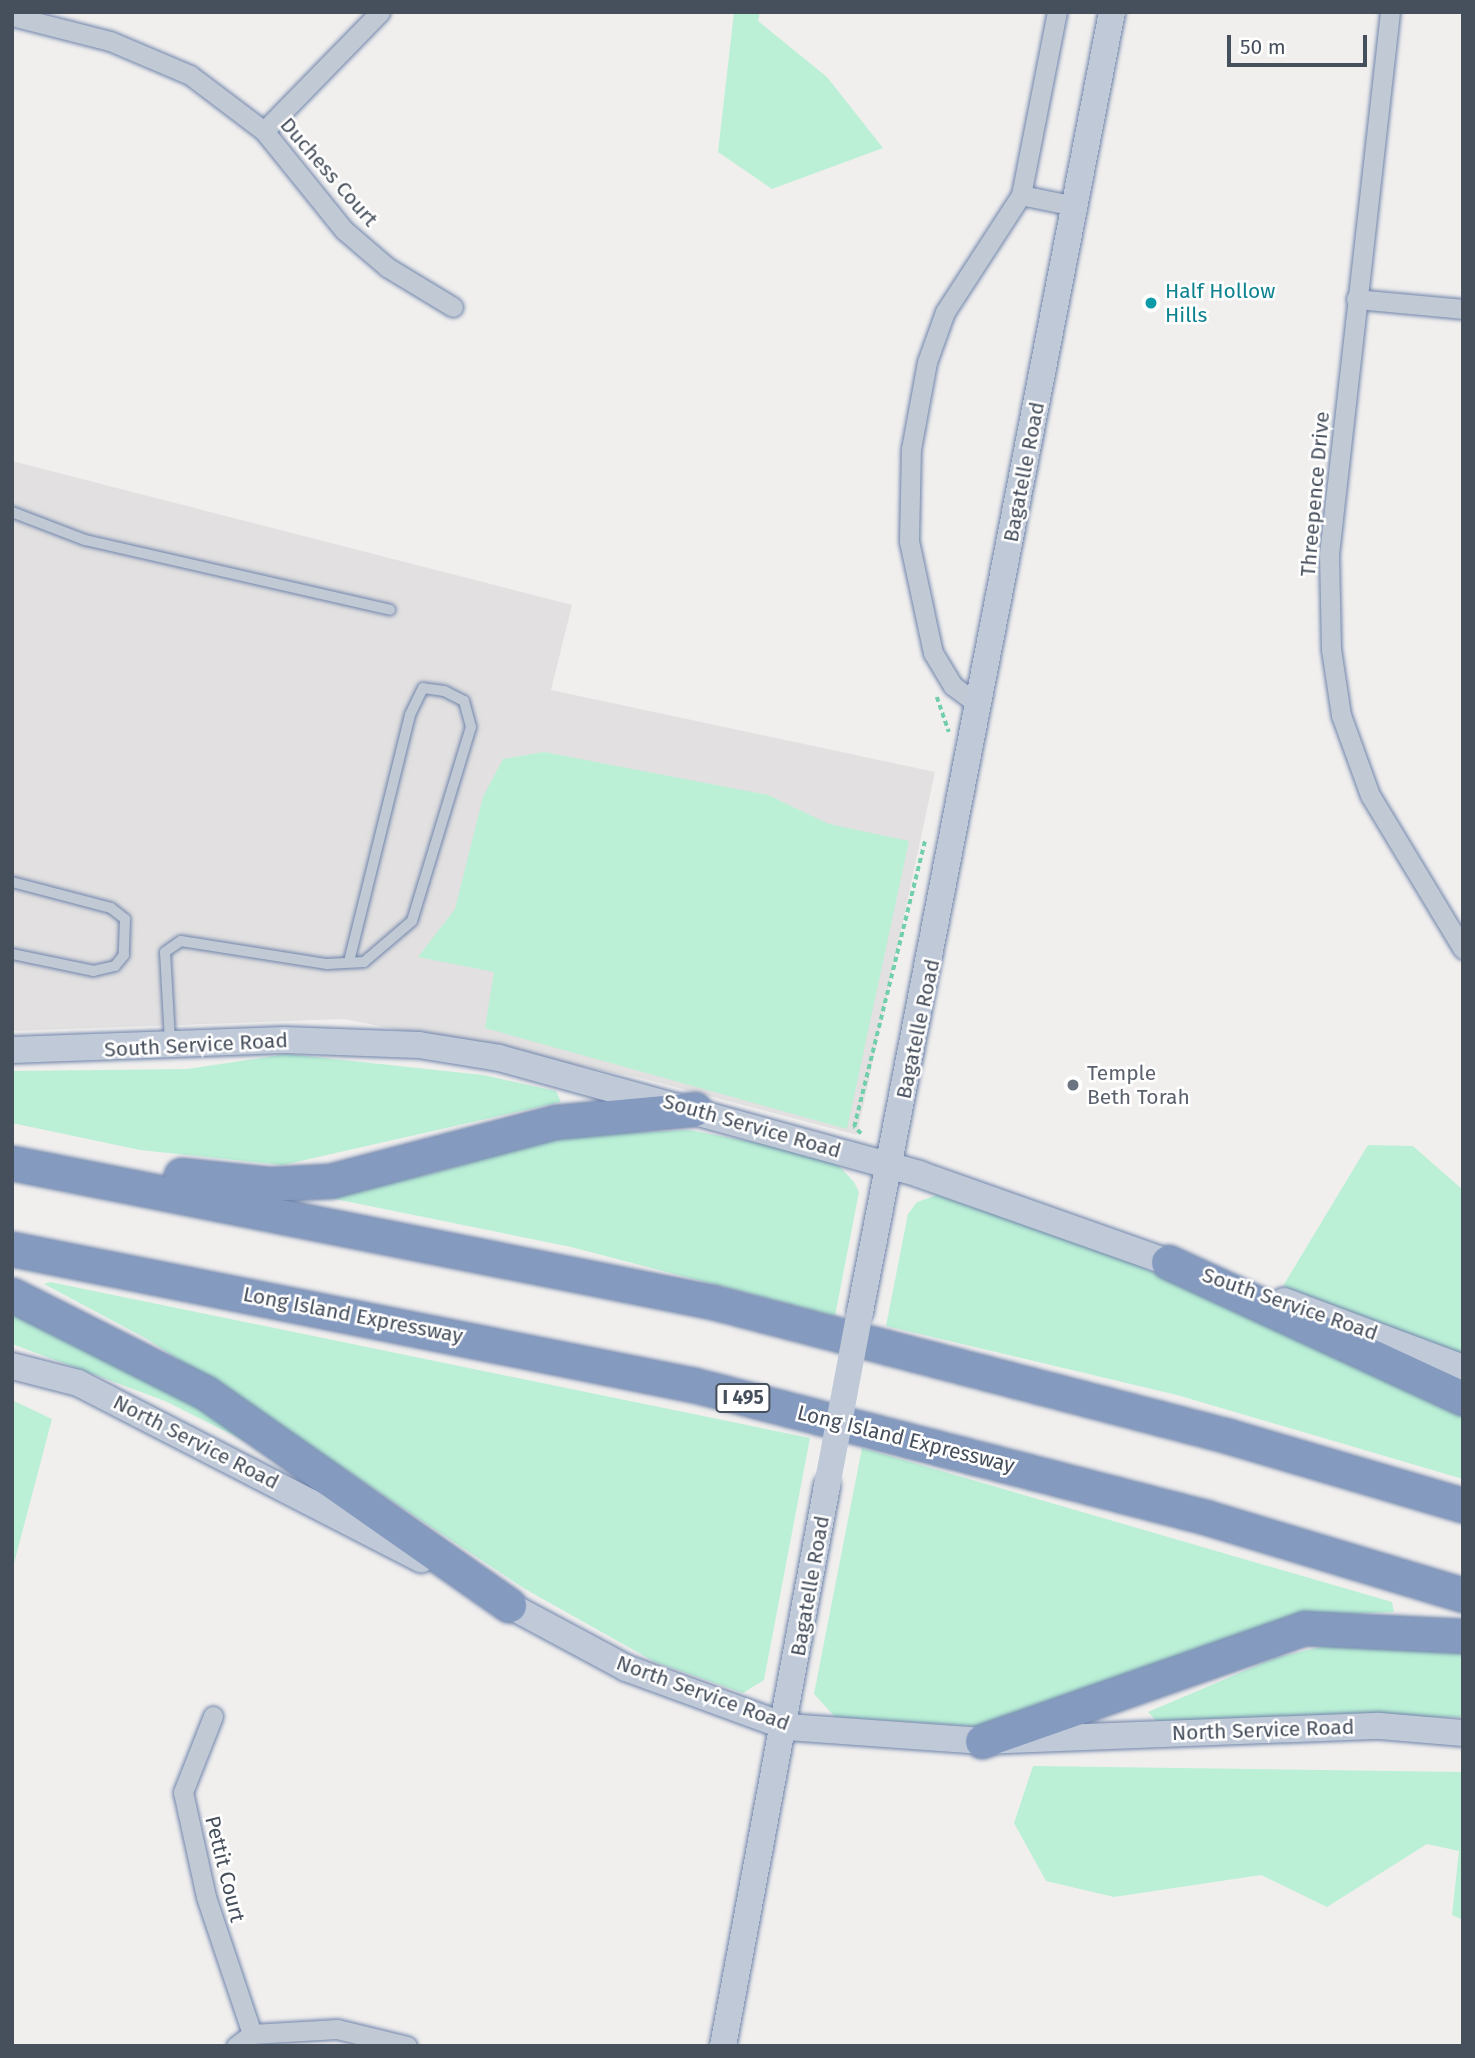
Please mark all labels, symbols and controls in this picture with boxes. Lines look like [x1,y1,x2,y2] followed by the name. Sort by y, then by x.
[1230,21,1370,65] scale bar
[1240,34,1286,60] text: 50 m
[275,112,383,232] street label: Duchess Court
[1165,278,1275,328] place label: Half Hollow Hills
[1143,295,1159,311] marker: Half Hollow Hills
[998,400,1050,544] street label: Bagatelle Road
[1295,410,1335,578] street label: Threepence Drive
[891,957,945,1101] street label: Bagatelle Road
[104,1028,288,1062] street label: South Service Road
[1087,1060,1190,1110] place label: Temple Beth Torah
[1065,1077,1081,1093] marker: Temple Beth Torah
[660,1089,844,1163] street label: South Service Road
[1199,1262,1381,1346] street label: South Service Road
[241,1281,465,1349] street label: Long Island Expressway
[715,1382,771,1414] road number: I 495
[109,1389,283,1495] street label: North Service Road
[795,1400,1017,1478] street label: Long Island Expressway
[785,1514,835,1658] street label: Bagatelle Road
[613,1650,793,1736] street label: North Service Road
[1171,1714,1355,1746] street label: North Service Road
[200,1813,250,1925] street label: Pettit Court

